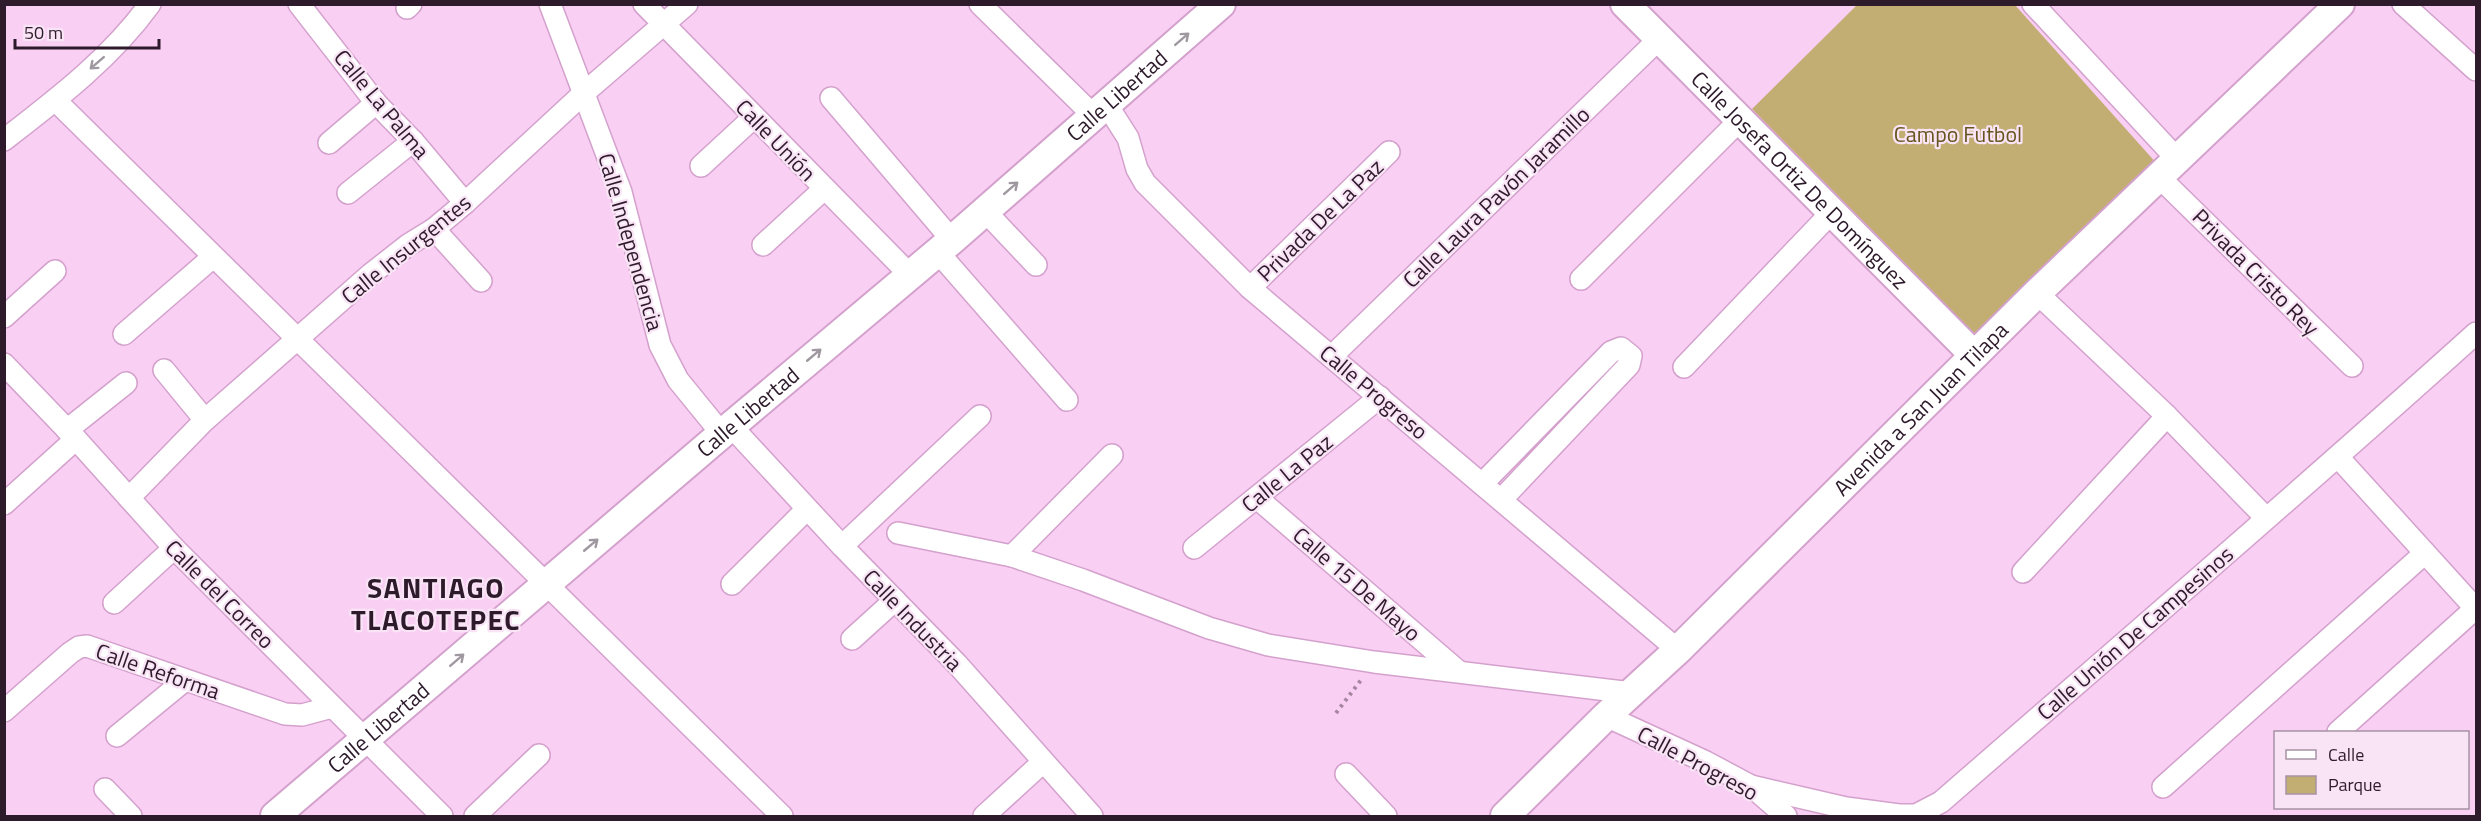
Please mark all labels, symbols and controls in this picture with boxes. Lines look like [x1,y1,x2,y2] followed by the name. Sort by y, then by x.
[15,12,159,50] scale bar
[24,19,63,46] text: 50 m
[1174,32,1189,46] one-way arrow
[1058,41,1175,150] street label: Calle Libertad
[326,42,438,166] street label: Calle La Palma
[89,57,105,70] one-way arrow
[1683,63,1916,297] street label: Calle Josefa Ortiz De Domínguez
[728,91,824,189] street label: Calle Unión
[1395,98,1597,296] street label: Calle Laura Pavón Jaramillo
[1894,117,2022,151] park label: Campo Futbol
[589,149,673,335] street label: Calle Independencia
[1249,150,1391,290] street label: Privada De La Paz
[1003,181,1018,195] one-way arrow
[334,186,478,312] street label: Calle Insurgentes
[2185,201,2328,344] street label: Privada Cristo Rey
[1825,314,2016,504] street label: Avenida a San Juan Tilapa
[1312,336,1436,448] street label: Calle Progreso
[806,348,821,362] one-way arrow
[689,359,807,465] street label: Calle Libertad
[1234,425,1340,521] street label: Calle La Paz
[1285,519,1429,649] street label: Calle 15 De Mayo
[157,531,283,657] street label: Calle del Correo
[583,538,598,552] one-way arrow
[2029,538,2241,728] street label: Calle Unión De Campesinos
[855,561,971,679] street label: Calle Industria
[351,566,521,641] district label: SANTIAGO TLACOTEPEC
[91,634,225,708] street label: Calle Reforma
[449,653,464,667] one-way arrow
[320,674,437,781] street label: Calle Libertad
[1631,717,1765,809] street label: Calle Progreso
[2274,731,2469,809] legend
[2328,741,2364,768] text: Calle
[2328,771,2382,798] text: Parque

